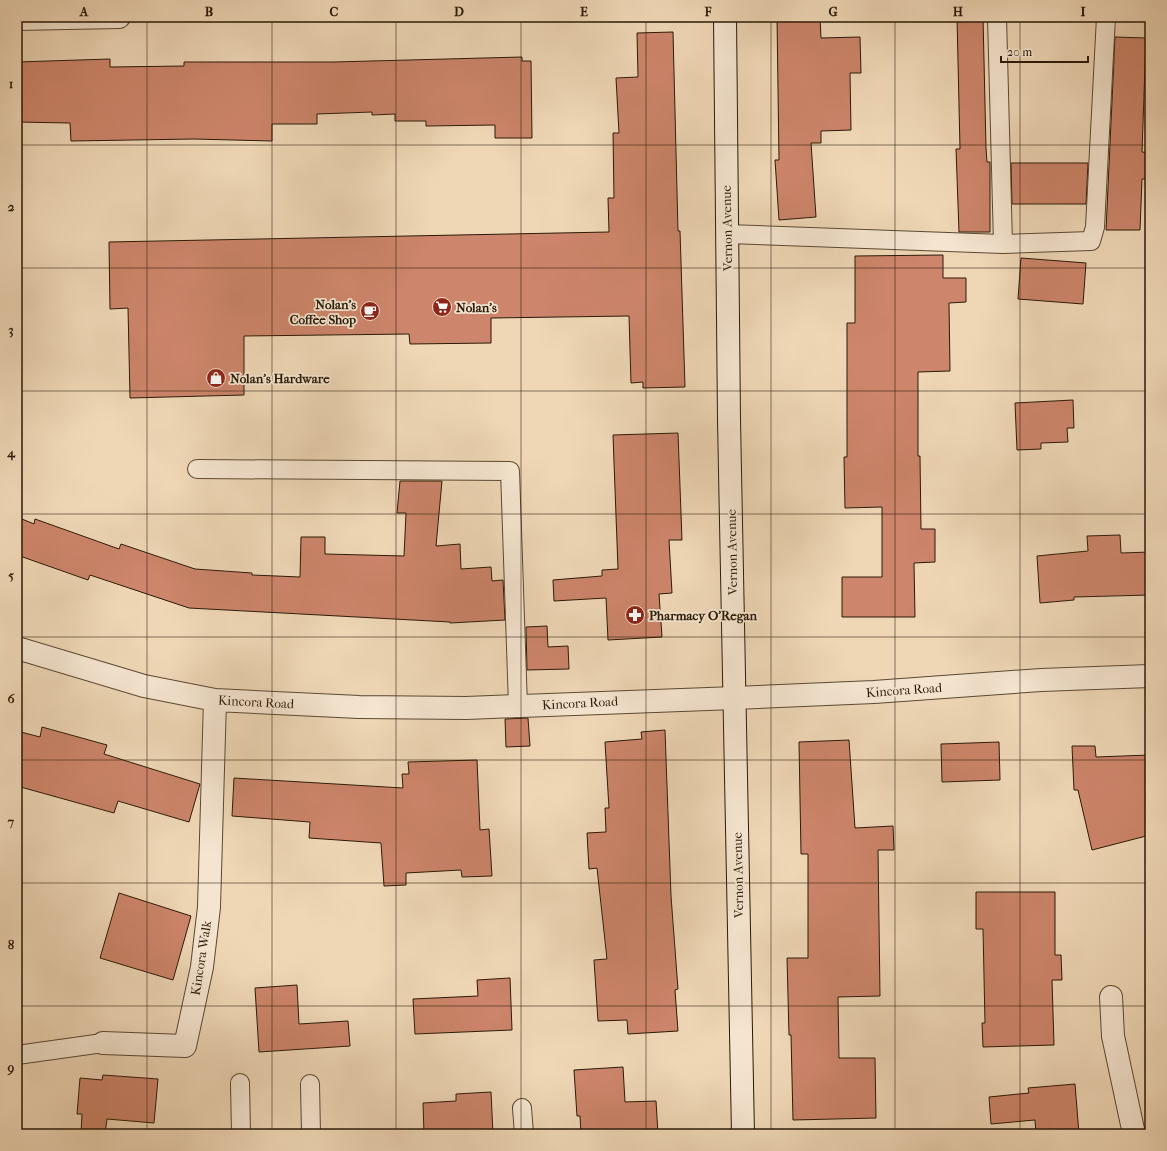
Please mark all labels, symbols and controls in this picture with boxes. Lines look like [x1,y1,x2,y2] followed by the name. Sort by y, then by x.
[79,4,89,19] text: A
[205,4,214,19] text: B
[330,4,339,19] text: C
[454,4,464,19] text: D
[580,4,588,19] text: E
[704,4,712,19] text: F
[828,4,838,19] text: G
[953,4,964,19] text: H
[1080,4,1086,19] text: I
[1001,38,1088,64] scale bar
[1007,45,1032,59] text: 20 m
[9,76,14,91] text: 1
[719,184,735,272] street label: Vernon Avenue
[8,199,15,214] text: 2
[431,296,453,318] supermarket icon: Nolan's
[290,297,356,328] place label: Nolan's Coffee Shop
[359,300,381,322] cafe icon: Nolan's Coffee Shop
[456,300,497,315] place label: Nolan's
[8,322,14,338] text: 3
[205,367,227,389] shop icon: Nolan's Hardware
[230,371,330,386] place label: Nolan's Hardware
[6,445,16,461] text: 4
[724,508,740,596] street label: Vernon Avenue
[8,568,14,583] text: 5
[624,604,646,626] pharmacy icon: Pharmacy O'Regan
[649,608,758,624] place label: Pharmacy O'Regan
[865,680,943,700] street label: Kincora Road
[7,691,15,706] text: 6
[218,693,295,712] street label: Kincora Road
[542,693,619,712] street label: Kincora Road
[7,814,15,829] text: 7
[730,831,746,919] street label: Vernon Avenue
[188,919,214,996] street label: Kincora Walk
[8,937,15,952] text: 8
[7,1060,15,1076] text: 9

